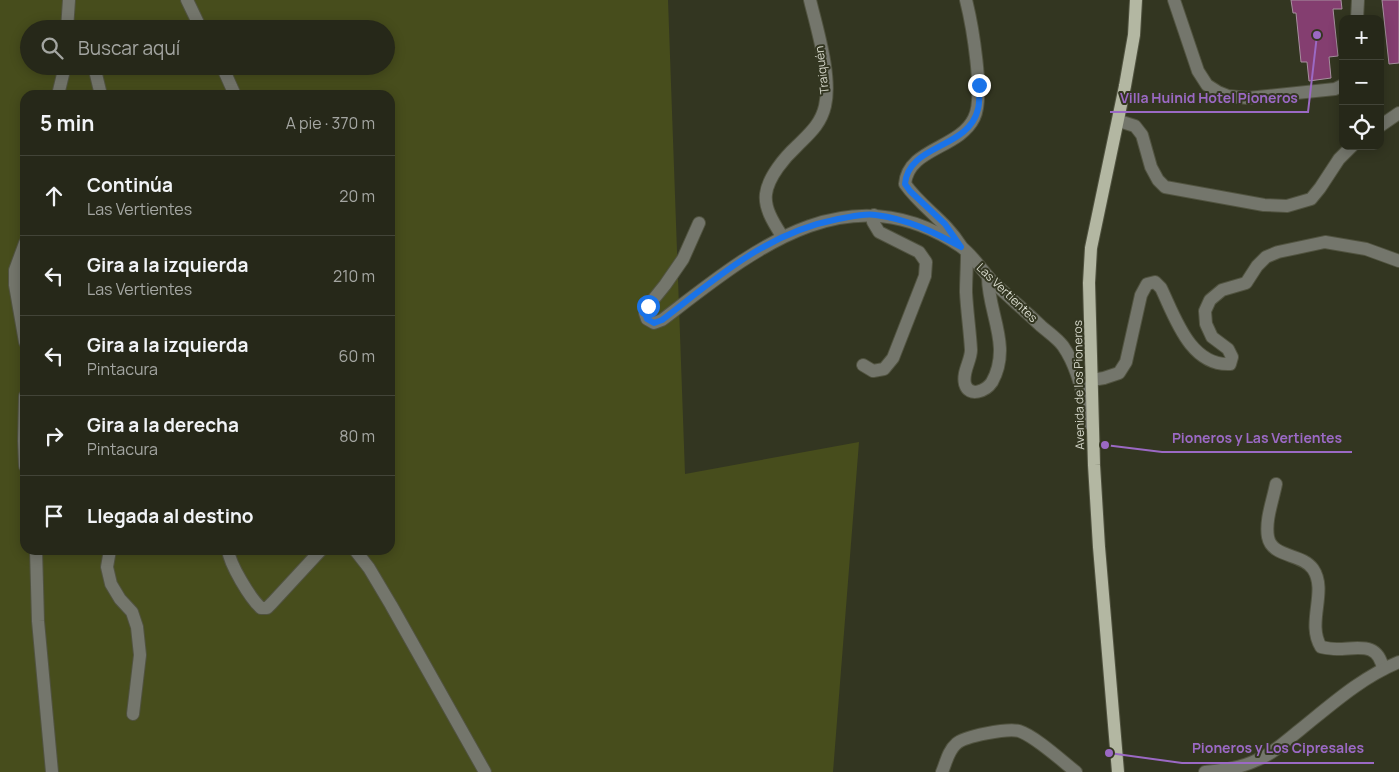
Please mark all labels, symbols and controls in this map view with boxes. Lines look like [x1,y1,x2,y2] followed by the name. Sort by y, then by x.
[1339,15,1384,150] map controls
[1339,15,1384,60] button: +
[20,20,395,75] search box
[38,34,66,62] icon: search
[78,35,180,61] text: Buscar aquí
[810,45,833,95] street label: Traiquén
[1339,60,1384,105] button: −
[968,74,991,97] route end
[1110,83,1308,112] callout: Villa Huinid Hotel Pioneros
[1120,88,1298,107] text: Villa Huinid Hotel Pioneros
[1339,105,1384,150] button: locate
[40,109,94,137] text: 5 min
[286,112,375,134] text: A pie · 370 m
[87,172,173,198] text: Continúa
[40,182,68,210] icon: ahead
[339,185,375,207] text: 20 m
[87,198,192,220] text: Las Vertientes
[87,252,248,278] text: Gira a la izquierda
[973,259,1042,326] street label: Las Vertientes
[40,262,68,290] icon: left
[333,265,375,287] text: 210 m
[87,278,192,300] text: Las Vertientes
[637,295,660,318] route start
[1069,320,1088,450] street label: Avenida de los Pioneros
[87,332,248,358] text: Gira a la izquierda
[40,342,68,370] icon: left
[339,345,375,367] text: 60 m
[87,358,158,380] text: Pintacura
[87,412,239,438] text: Gira a la derecha
[40,422,68,450] icon: right
[1162,423,1352,452] callout: Pioneros y Las Vertientes
[339,425,375,447] text: 80 m
[1172,428,1343,447] text: Pioneros y Las Vertientes
[87,438,158,460] text: Pintacura
[40,502,68,530] icon: arrive
[87,503,254,529] text: Llegada al destino
[1182,734,1374,763] callout: Pioneros y Los Cipresales
[1192,738,1365,757] text: Pioneros y Los Cipresales

